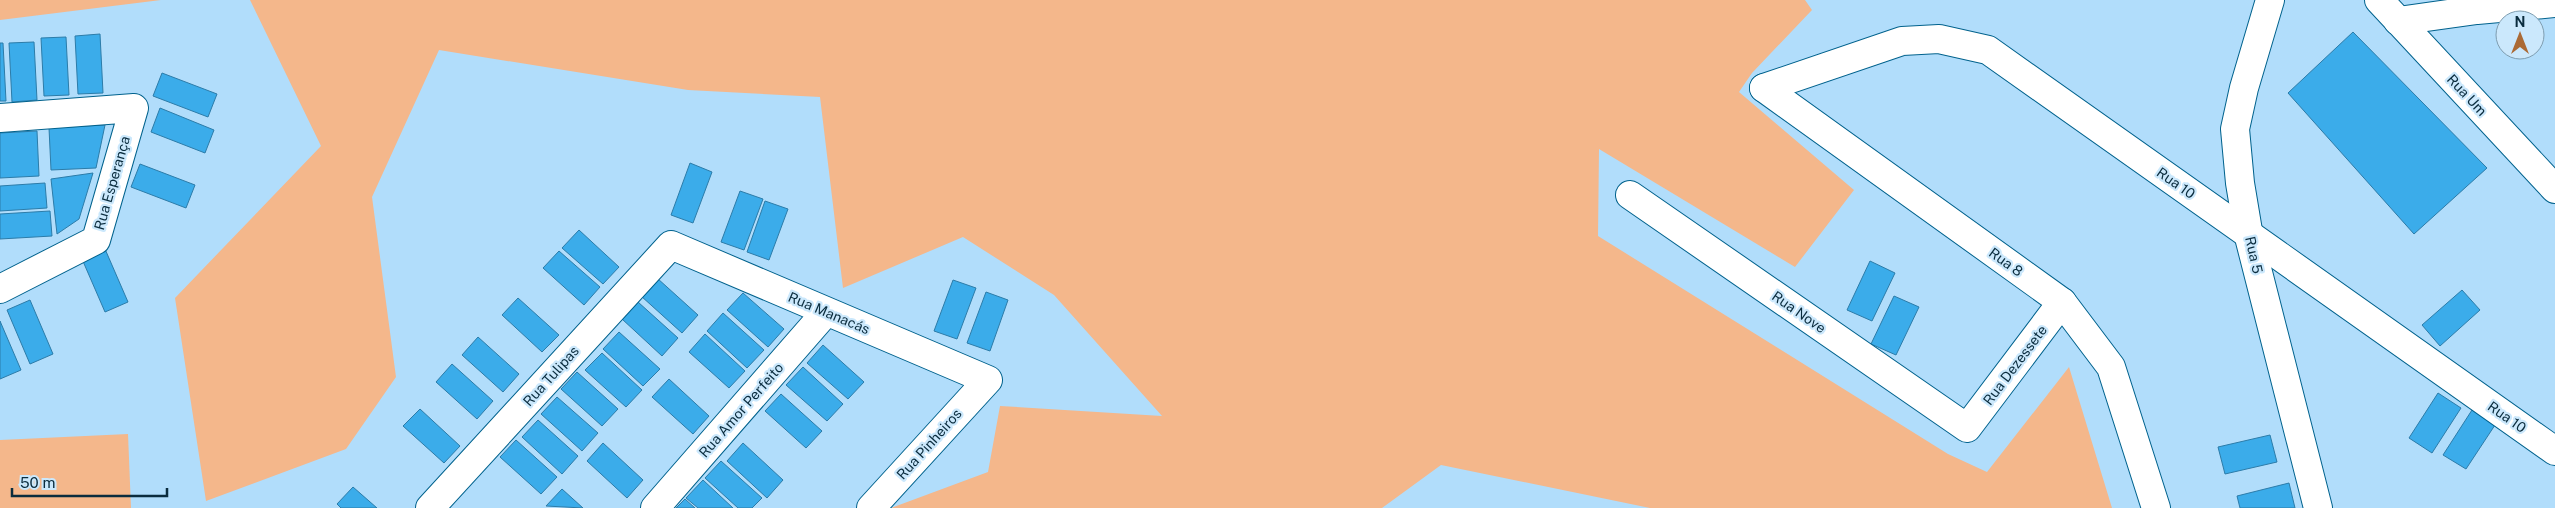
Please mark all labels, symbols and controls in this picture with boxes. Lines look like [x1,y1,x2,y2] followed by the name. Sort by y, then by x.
[2495,10,2545,60] north arrow
[2515,14,2525,30] text: N
[2444,71,2490,119] street label: Rua Um
[91,134,133,232] street label: Rua Esperança
[2154,164,2198,202] street label: Rua 10
[2242,235,2266,275] street label: Rua 5
[1986,244,2026,280] street label: Rua 8
[1769,288,1829,336] street label: Rua Nove
[786,289,872,337] street label: Rua Manacás
[1980,322,2050,408] street label: Rua Dezessete
[520,343,582,409] street label: Rua Tulipas
[696,359,786,460] street label: Rua Amor Perfeito
[2485,398,2529,436] street label: Rua 10
[893,406,965,482] street label: Rua Pinheiros
[12,466,168,498] scale bar
[20,474,55,491] text: 50 m

